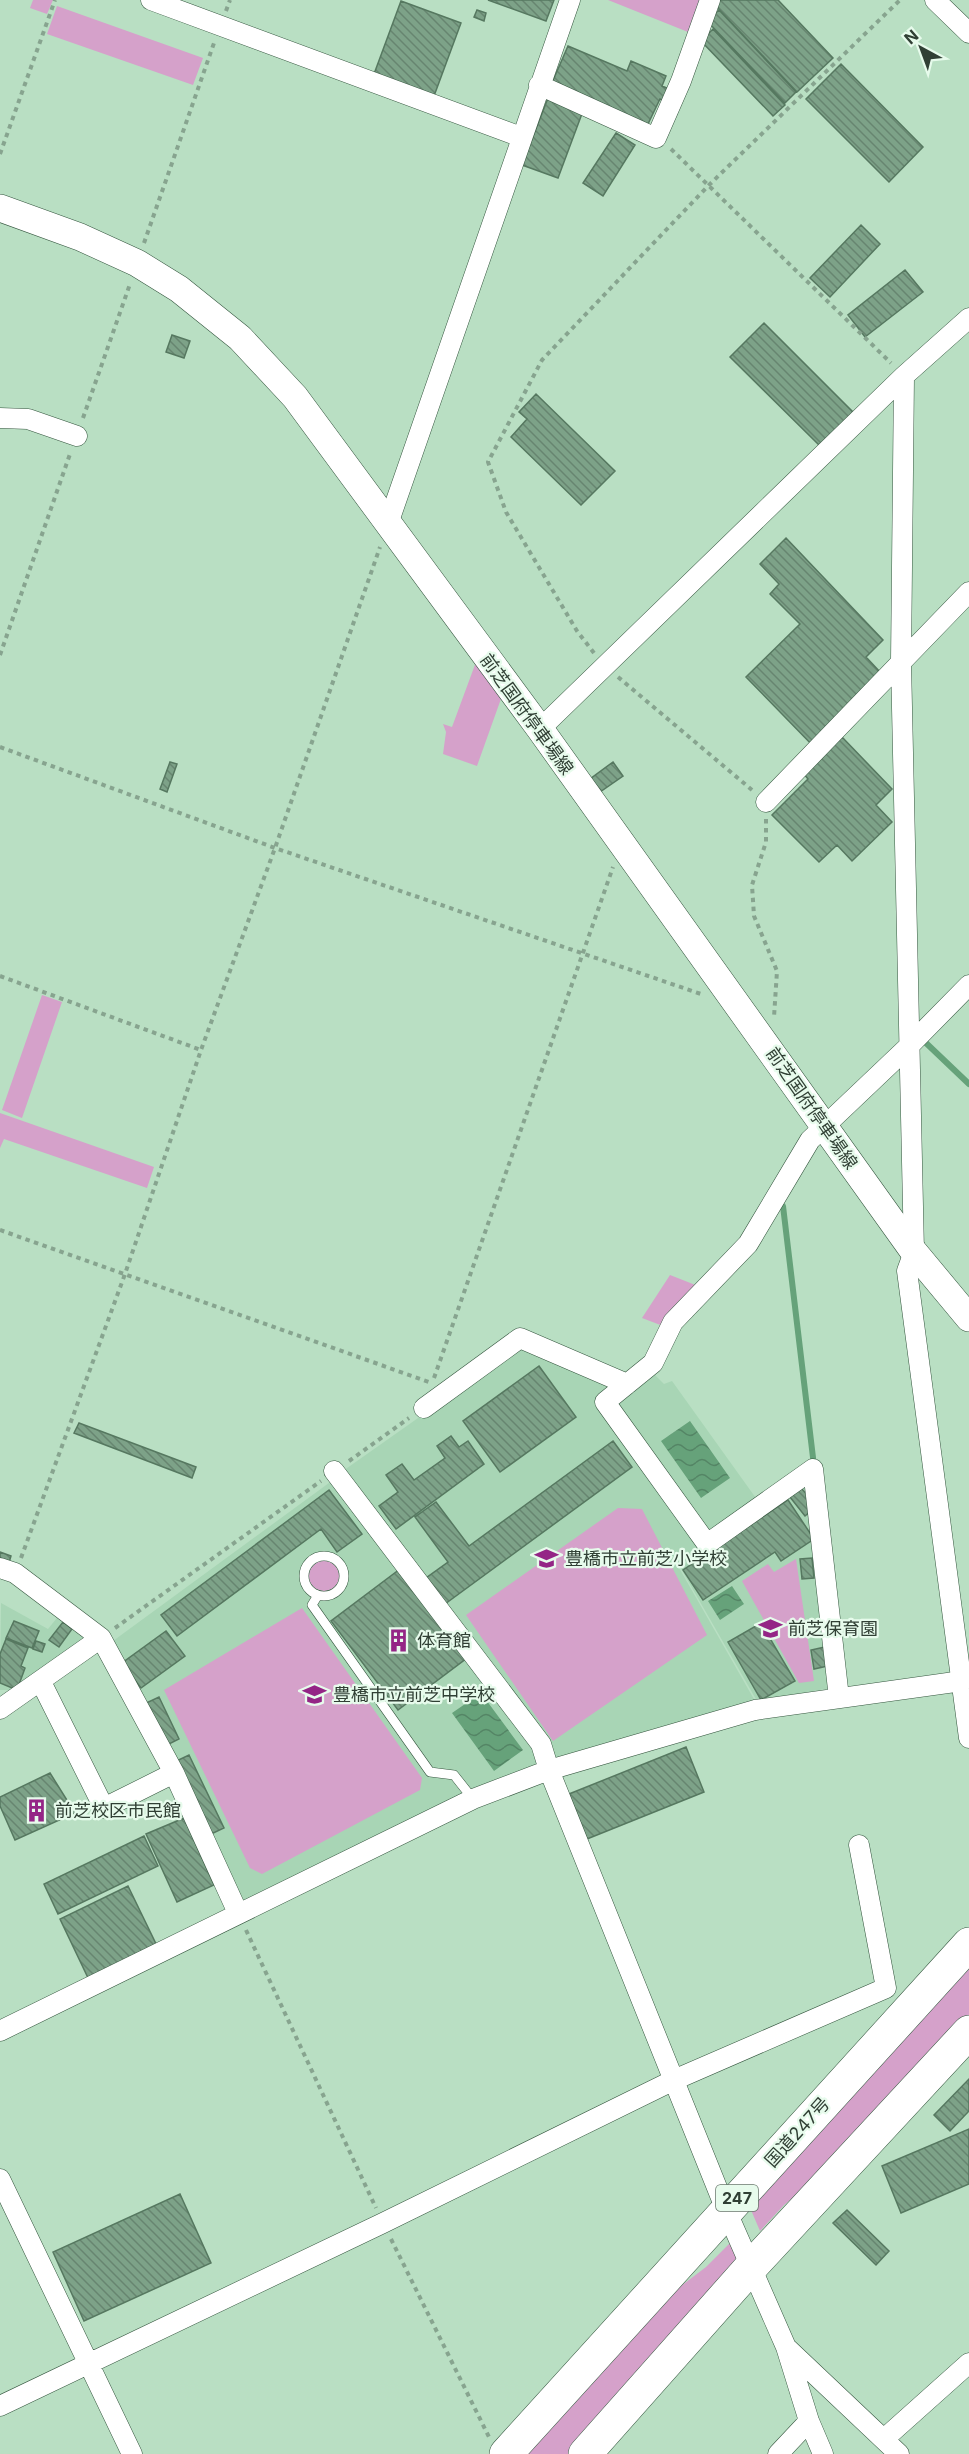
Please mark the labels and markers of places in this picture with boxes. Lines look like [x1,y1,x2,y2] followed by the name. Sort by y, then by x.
[534,1545,560,1571] school or university icon: 豊橋市立前芝小学校
[565,1548,727,1569] place label: 豊橋市立前芝小学校
[757,1615,783,1641] school or university icon: 前芝保育園
[788,1618,878,1639] place label: 前芝保育園
[386,1627,412,1653] building icon: 体育館
[417,1630,471,1651] place label: 体育館
[302,1681,328,1707] school or university icon: 豊橋市立前芝中学校
[333,1684,495,1705] place label: 豊橋市立前芝中学校
[24,1797,50,1823] building icon: 前芝校区市民館
[55,1800,181,1821] place label: 前芝校区市民館

